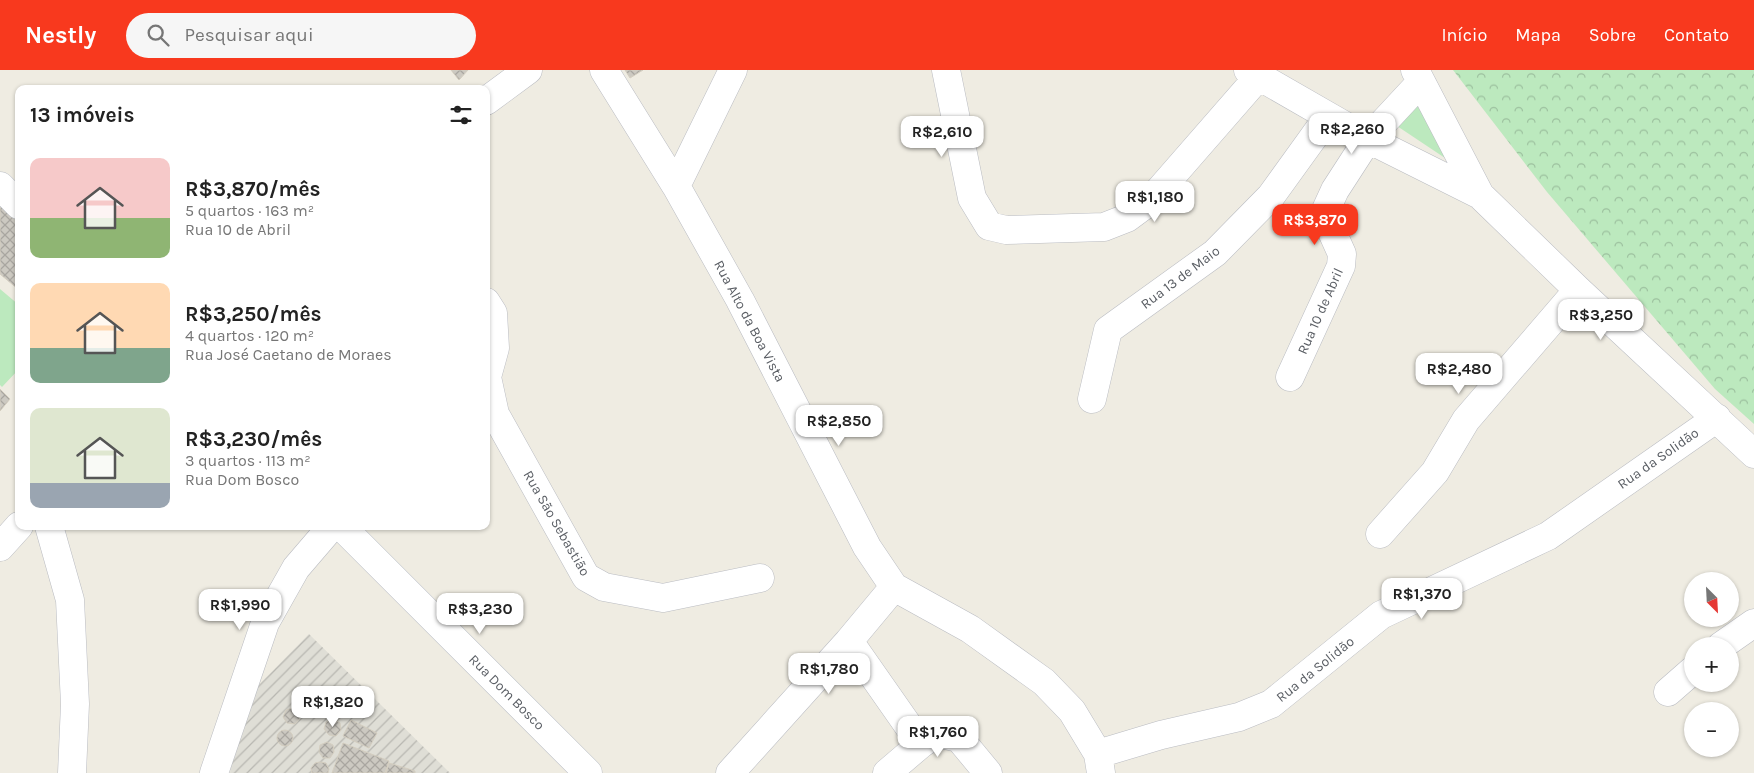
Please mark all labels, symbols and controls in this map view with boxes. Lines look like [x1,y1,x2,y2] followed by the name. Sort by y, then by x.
[126,13,476,58] search box
[25,21,96,49] text: Nestly
[144,21,172,49] icon: search
[184,24,314,46] text: Pesquisar aqui
[1441,24,1487,46] text: Início
[1515,24,1561,46] text: Mapa
[1589,24,1636,46] text: Sobre
[1664,24,1729,46] text: Contato
[447,101,475,129] icon: filters
[30,103,135,127] text: 13 imóveis
[1306,112,1398,155] pin: R$2,260
[896,116,988,158] pin: R$2,610
[1320,119,1384,138] text: R$2,260
[912,122,972,141] text: R$2,610
[185,177,321,201] text: R$3,870/mês
[70,178,130,238] icon: home
[1109,180,1201,223] pin: R$1,180
[1126,187,1184,206] text: R$1,180
[185,201,314,220] text: 5 quartos · 163 m²
[1269,204,1361,246] pin: R$3,870
[1283,210,1347,229] text: R$3,870
[185,220,291,239] text: Rua 10 de Abril
[1137,242,1223,313] street label: Rua 13 de Maio
[710,257,789,385] street label: Rua Alto da Boa Vista
[1294,265,1347,357] street label: Rua 10 de Abril
[1555,298,1647,341] pin: R$3,250
[185,302,322,326] text: R$3,250/mês
[70,303,130,363] icon: home
[1569,305,1633,324] text: R$3,250
[185,326,314,345] text: 4 quartos · 120 m²
[185,345,392,364] text: Rua José Caetano de Moraes
[1413,352,1505,395] pin: R$2,480
[1426,359,1492,378] text: R$2,480
[793,404,885,447] pin: R$2,850
[807,411,871,430] text: R$2,850
[1614,424,1702,493] street label: Rua da Solidão
[185,427,322,451] text: R$3,230/mês
[70,428,130,488] icon: home
[185,451,311,470] text: 3 quartos · 113 m²
[519,467,594,579] street label: Rua São Sebastião
[185,470,299,489] text: Rua Dom Bosco
[1684,572,1739,628] north arrow
[1684,572,1739,757] map controls
[1376,578,1468,620] pin: R$1,370
[1392,584,1452,603] text: R$1,370
[194,588,286,631] pin: R$1,990
[434,592,526,635] pin: R$3,230
[210,595,270,614] text: R$1,990
[447,599,513,618] text: R$3,230
[1273,633,1358,706] street label: Rua da Solidão
[1684,637,1739,692] button: +
[465,651,548,734] street label: Rua Dom Bosco
[783,652,875,695] pin: R$1,780
[799,659,859,678] text: R$1,780
[287,686,379,728] pin: R$1,820
[302,692,364,711] text: R$1,820
[1684,702,1739,757] button: −
[892,716,984,758] pin: R$1,760
[909,722,967,741] text: R$1,760

